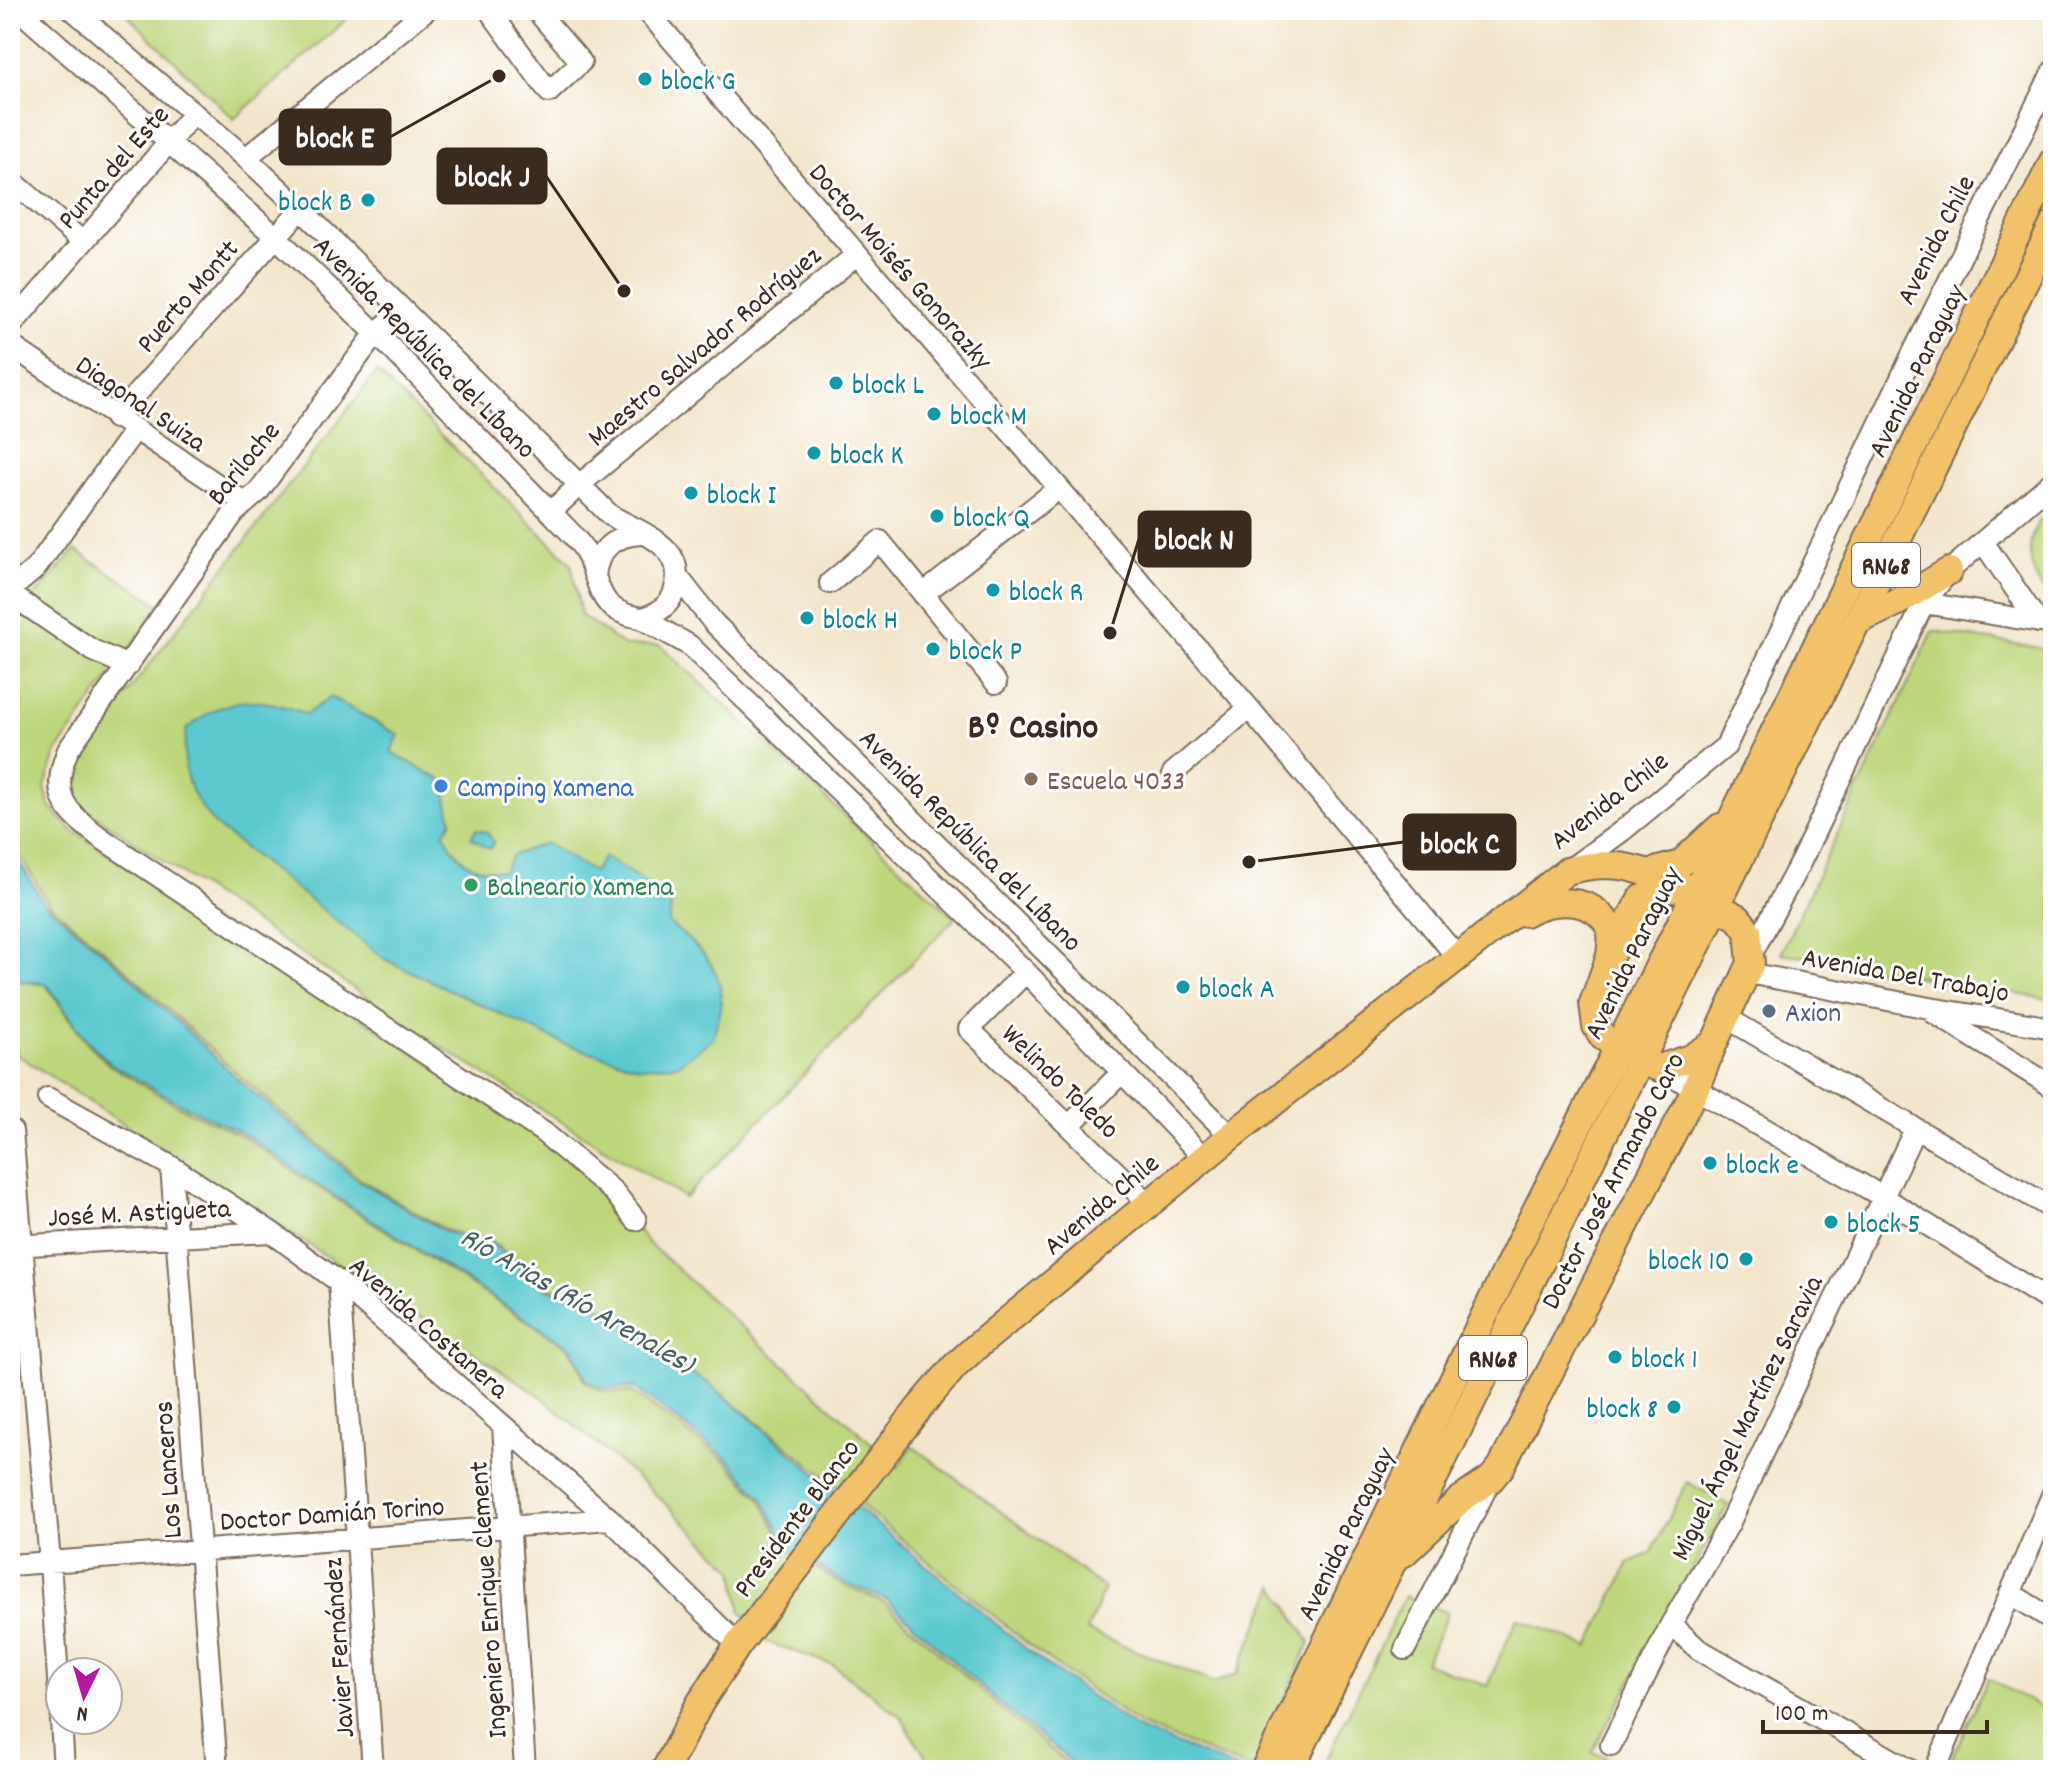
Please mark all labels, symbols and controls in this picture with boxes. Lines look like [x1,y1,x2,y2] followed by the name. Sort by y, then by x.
[661,64,736,104] place label: block G
[636,70,654,88] marker: block G
[50,98,181,240] street label: Punta del Este
[280,110,390,164] callout: block E
[296,120,375,163] text: block E
[438,149,546,203] callout: block J
[797,156,1000,381] street label: Doctor Moisés Gonorazky
[454,159,530,202] text: block J
[1889,169,1988,313] street label: Avenida Chile
[278,185,352,225] place label: block B
[359,191,377,209] marker: block B
[302,229,543,470] street label: Avenida República del Líbano
[129,233,251,364] street label: Puerto Montt
[580,239,832,459] street label: Maestro Salvador Rodríguez
[1860,278,1979,466] street label: Avenida Paraguay
[66,348,213,465] street label: Diagonal Suiza
[852,368,924,408] place label: block L
[827,374,845,392] marker: block L
[950,399,1027,439] place label: block M
[925,405,943,423] marker: block M
[200,415,292,516] street label: Bariloche
[830,438,903,478] place label: block K
[805,444,823,462] marker: block K
[707,478,776,518] place label: block I
[682,484,700,502] marker: block I
[953,501,1030,541] place label: block Q
[928,507,946,525] marker: block Q
[1139,512,1250,566] callout: block N
[1154,522,1234,565] text: block N
[1852,543,1920,587] road number: RN68
[1009,575,1083,615] place label: block R
[984,581,1002,599] marker: block R
[823,603,898,643] place label: block H
[798,609,816,627] marker: block H
[949,634,1022,674] place label: block P
[924,640,942,658] marker: block P
[968,704,1098,756] district label: Bº Casino
[848,722,1089,963] street label: Avenida República del Líbano
[1543,744,1679,862] street label: Avenida Chile
[1047,764,1185,804] place label: Escuela 4033
[1022,770,1040,788] marker: Escuela 4033
[457,771,634,811] place label: Camping Xamena
[432,777,450,795] marker: Camping Xamena
[1404,815,1515,869] callout: block C
[1420,826,1500,869] text: block C
[1576,860,1695,1048] street label: Avenida Paraguay
[487,870,674,910] place label: Balneario Xamena
[462,876,480,894] marker: Balneario Xamena
[1798,940,2012,1016] street label: Avenida Del Trabajo
[1199,972,1275,1012] place label: block A
[1174,978,1192,996] marker: block A
[1785,996,1841,1036] place label: Axion
[1760,1002,1778,1020] marker: Axion
[990,1017,1127,1150] street label: Welindo Toledo
[1533,1047,1698,1318] street label: Doctor José Armando Caro
[1036,1146,1170,1267] street label: Avenida Chile
[1726,1148,1799,1188] place label: block e
[1701,1154,1719,1172] marker: block e
[47,1191,233,1241] street label: José M. Astigueta
[1847,1207,1920,1247] place label: block 5
[1822,1213,1840,1231] marker: block 5
[451,1218,703,1389] water label: Río Arias (Río Arenales)
[1648,1244,1730,1284] place label: block 10
[338,1249,516,1411] street label: Avenida Costanera
[1737,1250,1755,1268] marker: block 10
[1663,1269,1836,1569] street label: Miguel Ángel Martínez Saravia
[1459,1336,1527,1380] road number: RN68
[1631,1342,1698,1382] place label: block 1
[1606,1348,1624,1366] marker: block 1
[1586,1392,1658,1432] place label: block 8
[1665,1398,1683,1416] marker: block 8
[146,1399,196,1540] street label: Los Lanceros
[726,1432,872,1608] street label: Presidente Blanco
[1289,1441,1408,1629] street label: Avenida Paraguay
[461,1460,521,1740] street label: Ingeniero Enrique Clement
[219,1489,446,1545] street label: Doctor Damián Torino
[316,1556,368,1739] street label: Javier Fernández
[44,1656,124,1736] north arrow
[1763,1684,1987,1734] scale bar
[76,1697,89,1728] text: N
[1775,1698,1828,1732] text: 100 m

